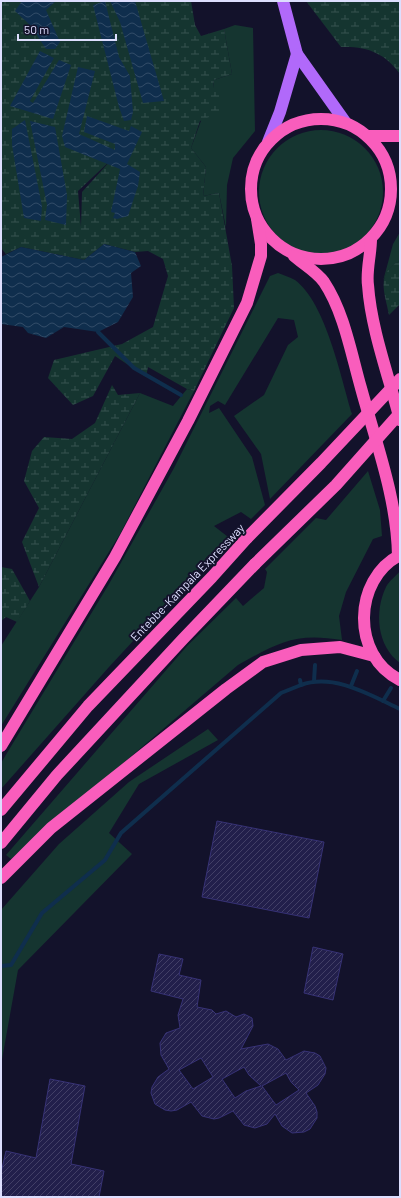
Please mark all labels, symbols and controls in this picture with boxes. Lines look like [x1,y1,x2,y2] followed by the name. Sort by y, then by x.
[18,16,116,42] scale bar
[24,22,49,36] text: 50 m
[127,520,247,644] street label: Entebbe–Kampala Expressway

